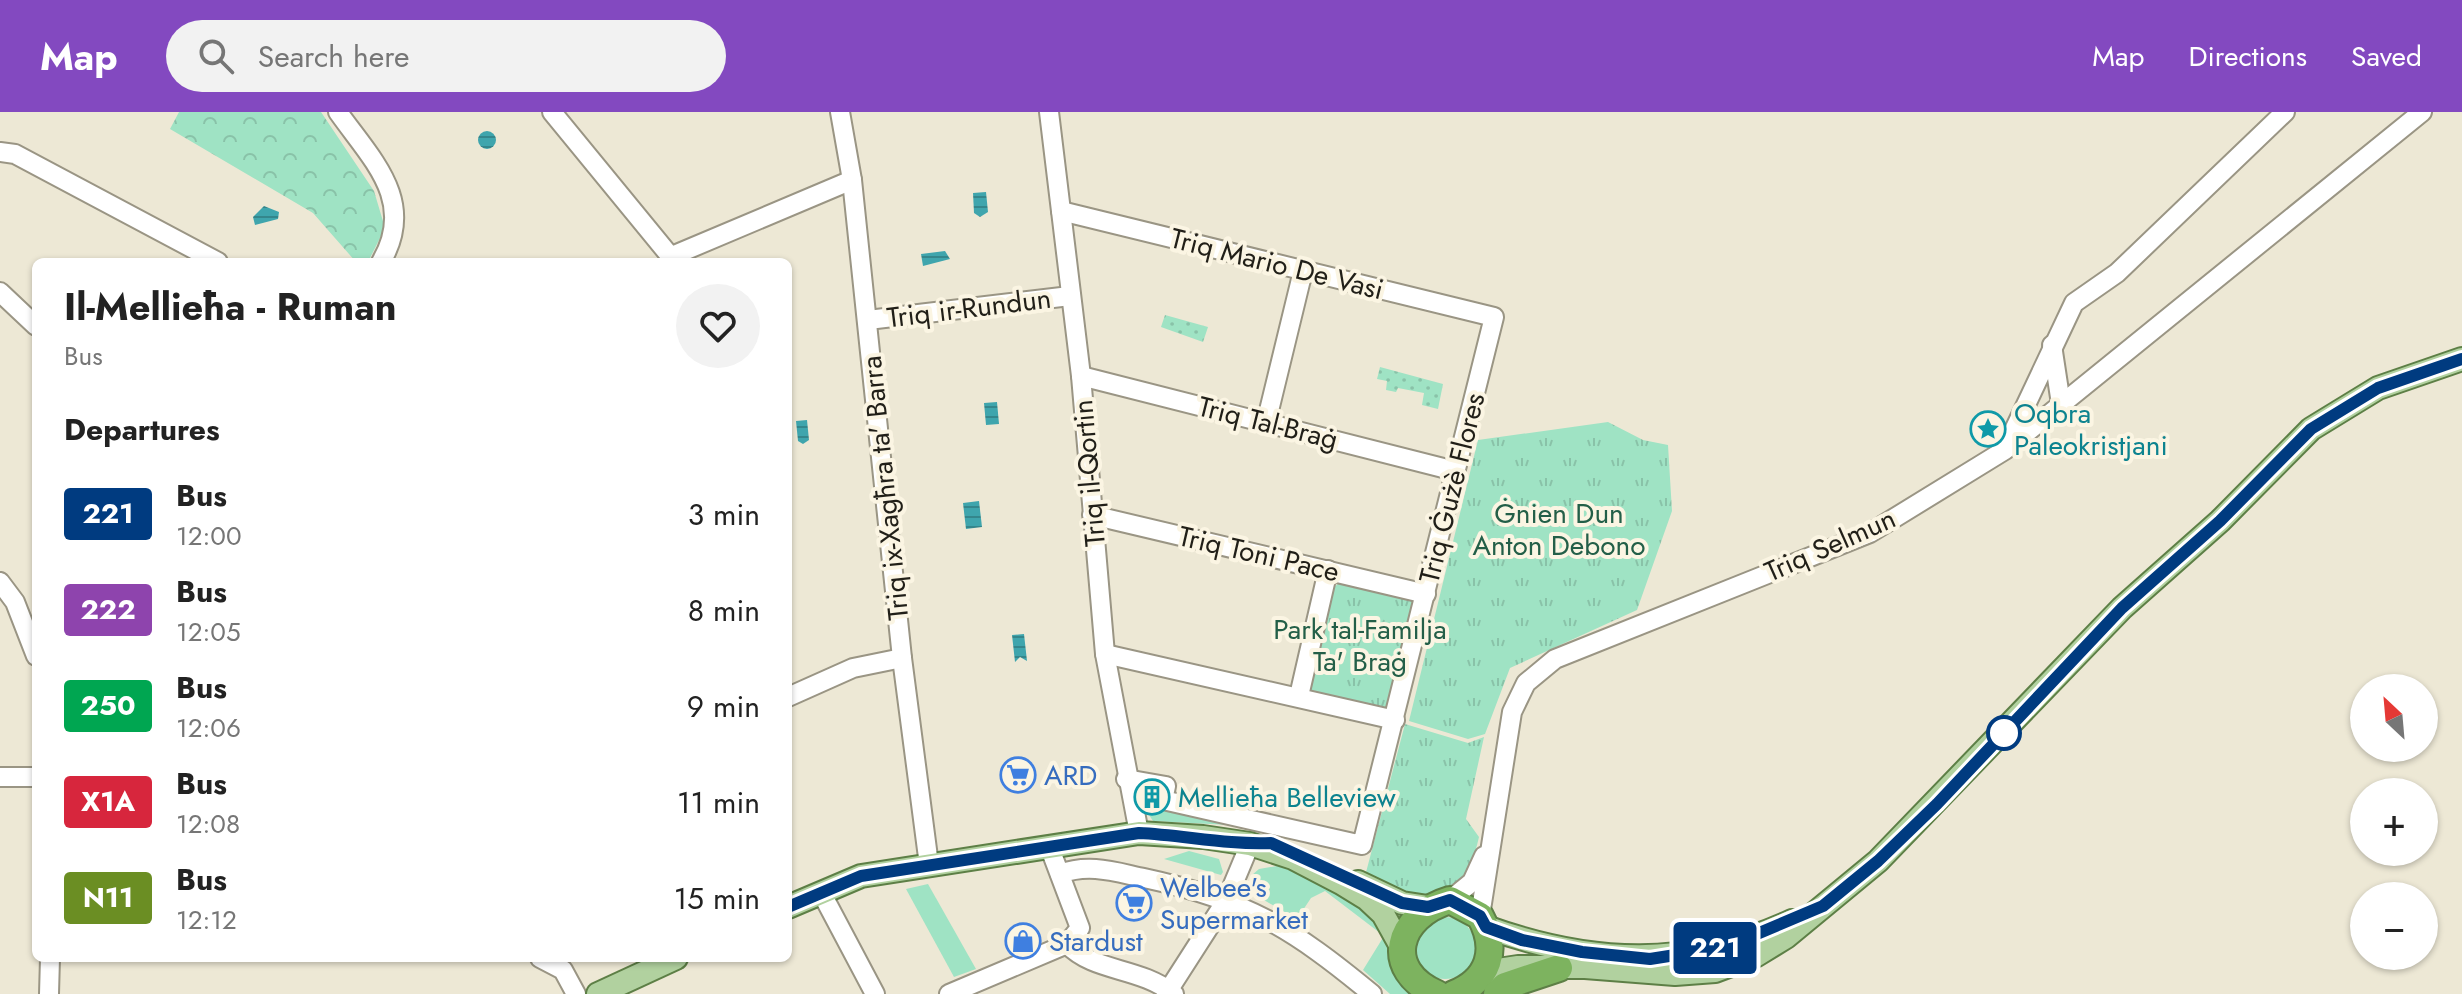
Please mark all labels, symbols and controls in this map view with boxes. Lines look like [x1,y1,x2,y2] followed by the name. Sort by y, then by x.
[166,20,726,92] search box
[40,29,118,84] text: Map
[194,34,238,78] icon: search
[258,35,410,78] text: Search here
[2092,36,2144,77] text: Map
[2188,36,2307,77] text: Directions
[2351,36,2422,77] text: Saved
[1166,218,1388,310] street label: Triq Mario De Vasi
[885,278,1053,338] street label: Triq ir-Rundun
[64,279,397,334] text: Il-Mellieħa - Ruman
[676,284,760,368] button: heart
[64,337,103,375] text: Bus
[851,354,919,622] street label: Triq ix-Xagħra ta' Barra
[1194,386,1342,460] street label: Triq Tal-Braġ
[1409,389,1495,587] street label: Triq Ġużè Flores
[2014,393,2168,466] place label: Oqbra Paleokristjani
[1062,398,1116,548] street label: Triq il-Qortin
[64,408,220,451] text: Departures
[1969,410,2007,448] place icon: Oqbra Paleokristjani
[176,474,227,517] text: Bus
[83,493,134,534] text: 221
[688,493,760,536] text: 3 min
[1473,493,1646,566] park label: Ġnien Dun Anton Debono
[1758,498,1902,592] street label: Triq Selmun
[1175,516,1343,592] street label: Triq Toni Pace
[176,517,242,555] text: 12:00
[176,570,227,613] text: Bus
[80,589,136,630] text: 222
[688,589,760,632] text: 8 min
[1273,609,1447,682] park label: Park tal-Familja Ta' Braġ
[176,613,241,651] text: 12:05
[176,666,227,709] text: Bus
[2350,674,2438,762] north arrow
[2350,674,2438,970] map controls
[81,685,135,726] text: 250
[687,685,760,728] text: 9 min
[176,709,241,747] text: 12:06
[1987,716,2021,750] unlabelled marker
[1044,755,1097,796] place label: ARD
[999,756,1037,794] supermarket icon: ARD
[176,762,227,805] text: Bus
[1178,777,1396,818] place label: Mellieħa Belleview
[1133,778,1171,816] building icon: Mellieħa Belleview
[2350,778,2438,866] button: +
[81,781,135,822] text: X1A
[677,781,760,824] text: 11 min
[176,805,240,843] text: 12:08
[176,858,227,901] text: Bus
[1160,867,1308,940] place label: Welbee's Supermarket
[83,877,133,918] text: N11
[674,877,760,920] text: 15 min
[2350,882,2438,970] button: −
[1115,884,1153,922] supermarket icon: Welbee's Supermarket
[176,901,237,939] text: 12:12
[1049,921,1143,962] place label: Stardust
[1004,922,1042,960] shop icon: Stardust
[1669,922,1761,974] line badge: 221
[1690,927,1741,968] text: 221

